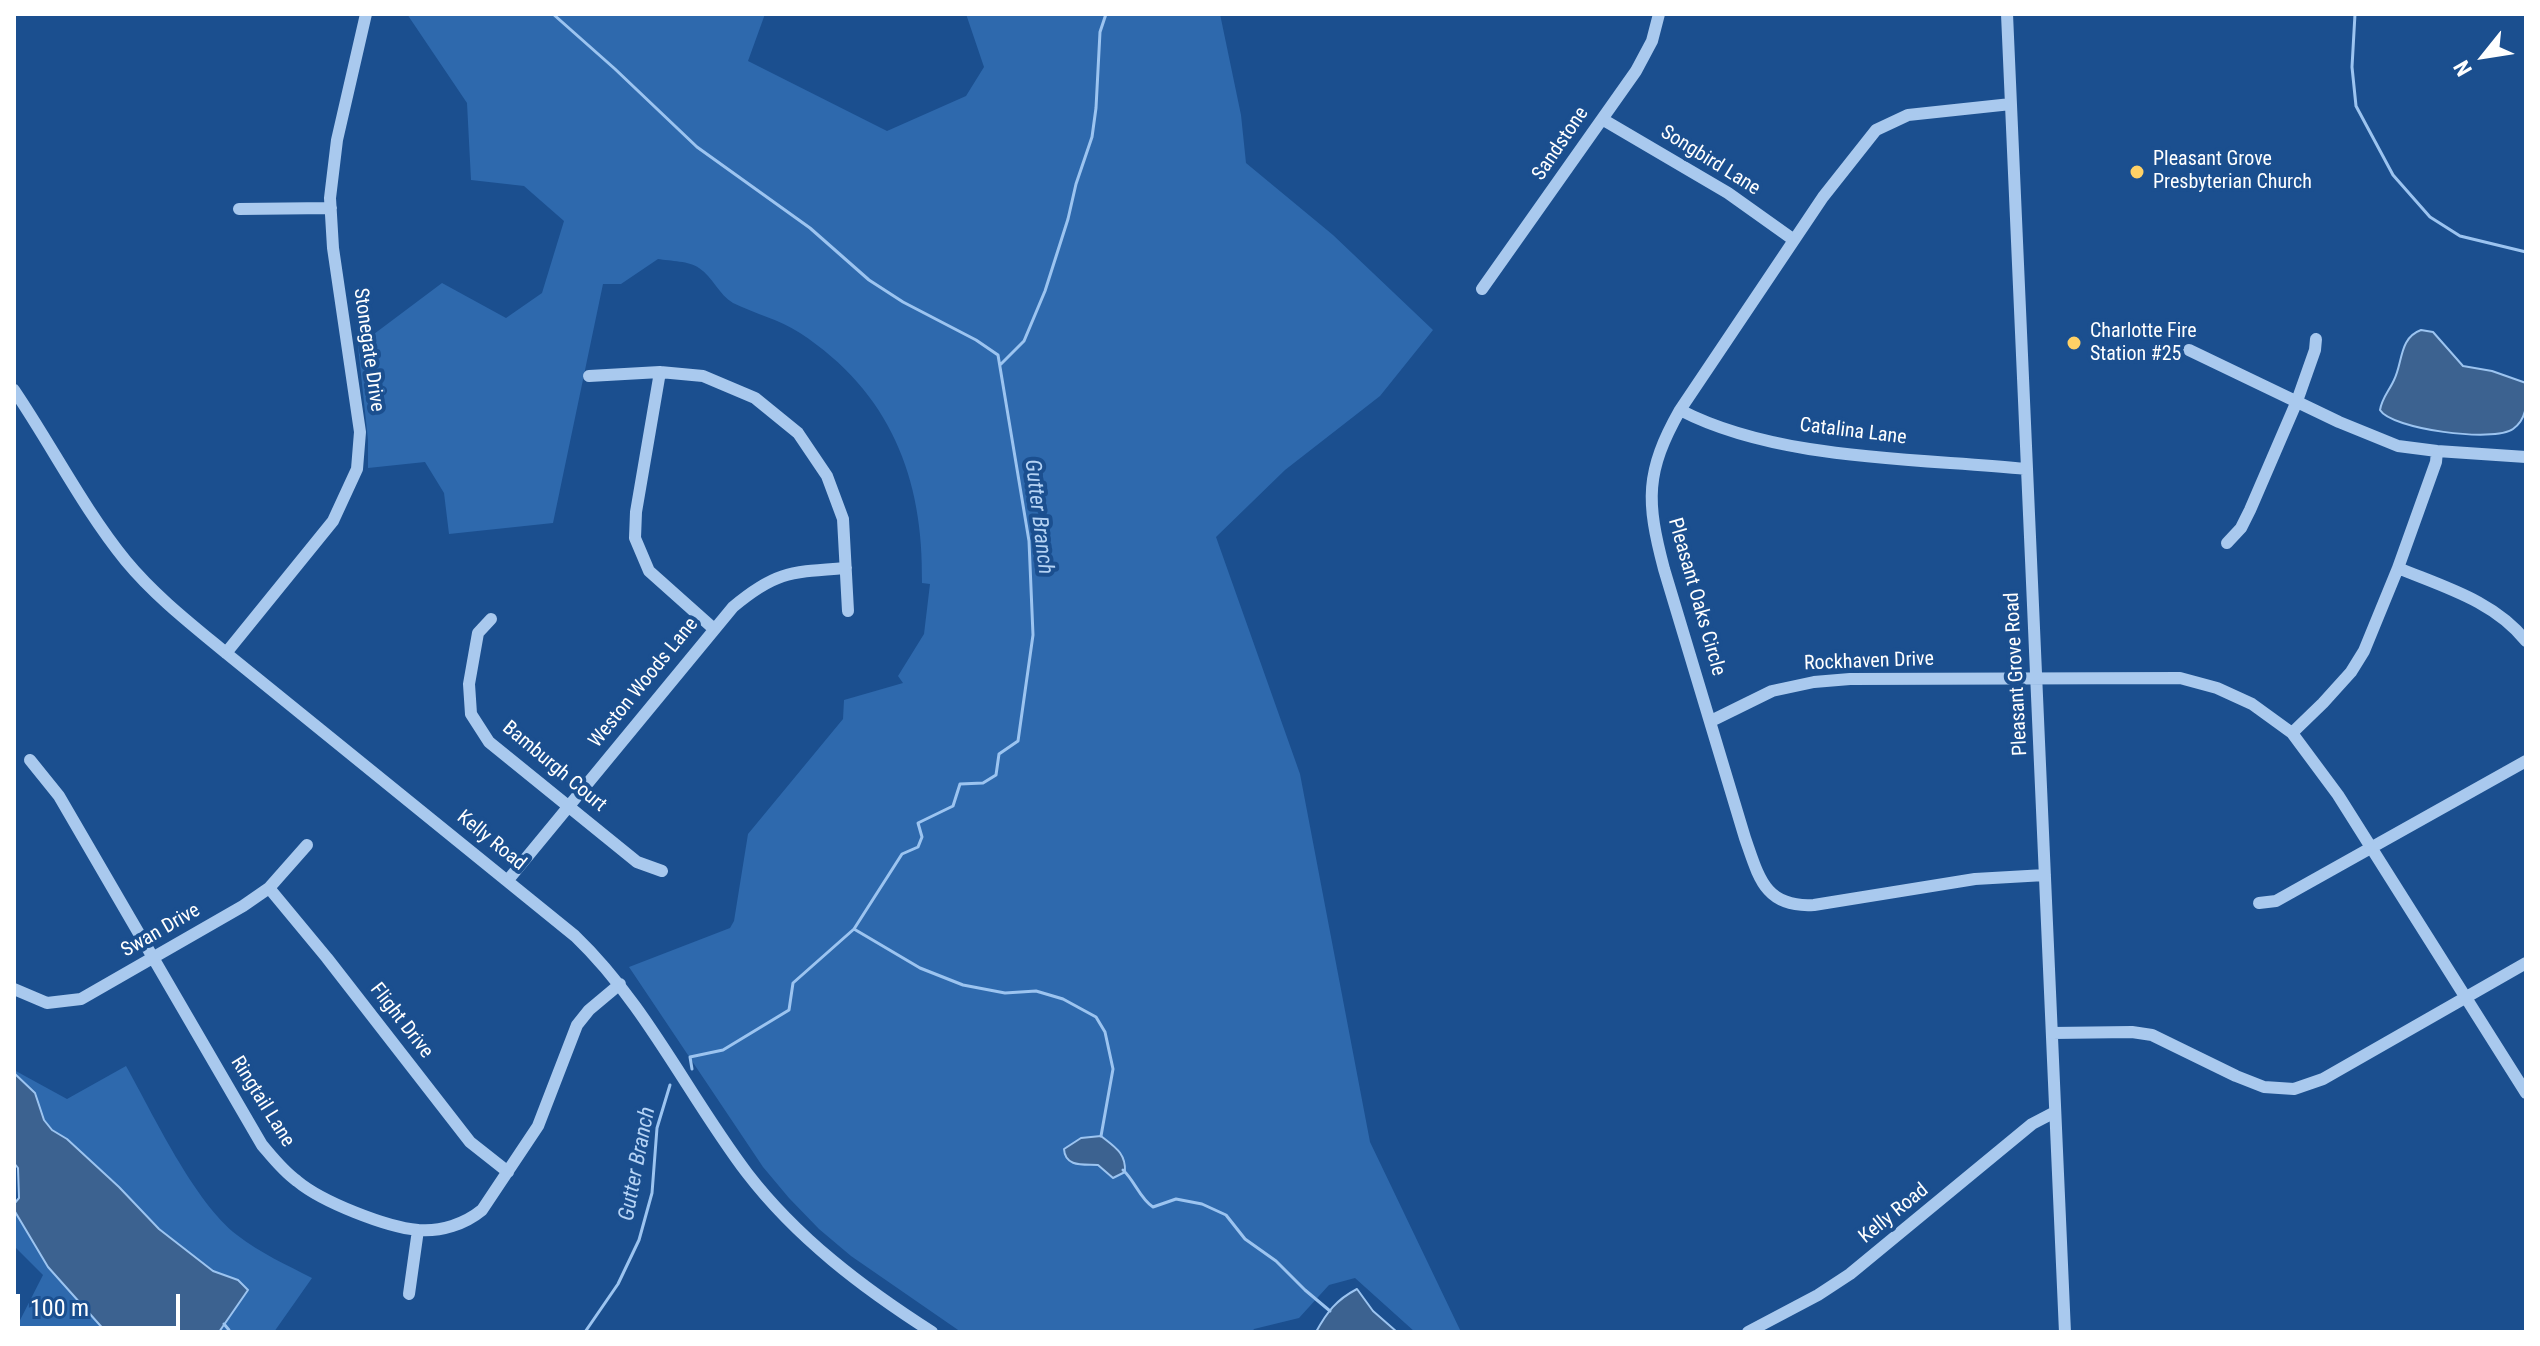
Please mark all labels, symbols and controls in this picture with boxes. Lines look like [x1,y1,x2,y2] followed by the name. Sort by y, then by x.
[2444,16,2524,96] north arrow
[2449,56,2477,80] text: N
[1528,103,1594,185] street label: Sandstone
[1656,121,1764,201] street label: Songbird Lane
[2153,148,2312,195] place label: Pleasant Grove Presbyterian Church
[2128,163,2146,181] marker: Pleasant Grove Presbyterian Church
[347,287,389,413] street label: Stonegate Drive
[2090,320,2197,367] place label: Charlotte Fire Station #25
[2065,334,2083,352] marker: Charlotte Fire Station #25
[1798,414,1908,450] street label: Catalina Lane
[1018,458,1058,576] water label: Gutter Branch
[1662,515,1730,679] street label: Pleasant Oaks Circle
[2001,592,2033,756] street label: Pleasant Grove Road
[584,613,704,753] street label: Weston Woods Lane
[1804,648,1934,676] street label: Rockhaven Drive
[497,716,611,818] street label: Bamburgh Court
[451,806,531,876] street label: Kelly Road
[117,899,205,963] street label: Swan Drive
[364,979,438,1063] street label: Flight Drive
[225,1052,299,1152] street label: Ringtail Lane
[614,1105,662,1223] water label: Gutter Branch
[1854,1179,1934,1249] street label: Kelly Road
[20,1278,184,1328] scale bar
[30,1294,89,1322] text: 100 m

